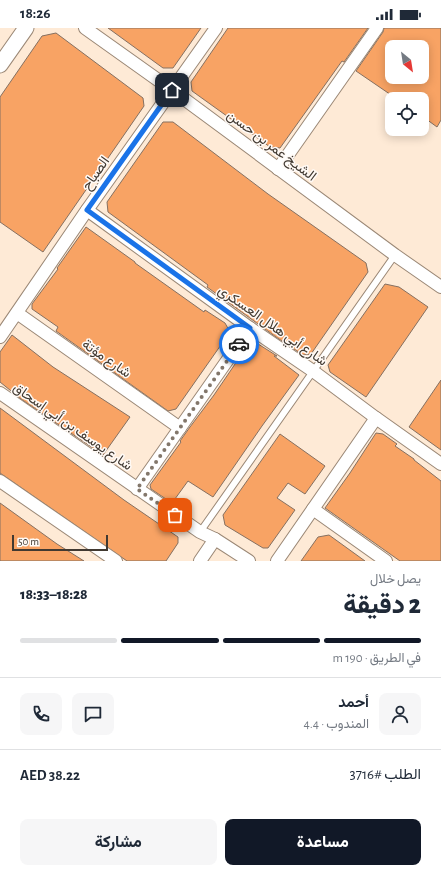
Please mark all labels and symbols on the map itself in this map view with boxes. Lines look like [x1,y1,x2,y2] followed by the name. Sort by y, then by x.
[385,40,429,84] north arrow
[155,73,189,107] pin
[222,108,319,186] street label: الشيخ عمر بن حسن
[79,154,115,195] street label: الصباح
[213,282,330,372] street label: شارع أبي هلال العسكري
[219,324,259,364] courier
[78,337,133,383] street label: شارع مؤتة
[8,380,135,477] street label: شارع يوسف بن أبي إسحاق
[158,498,192,532] pin
[12,533,108,552] scale bar

